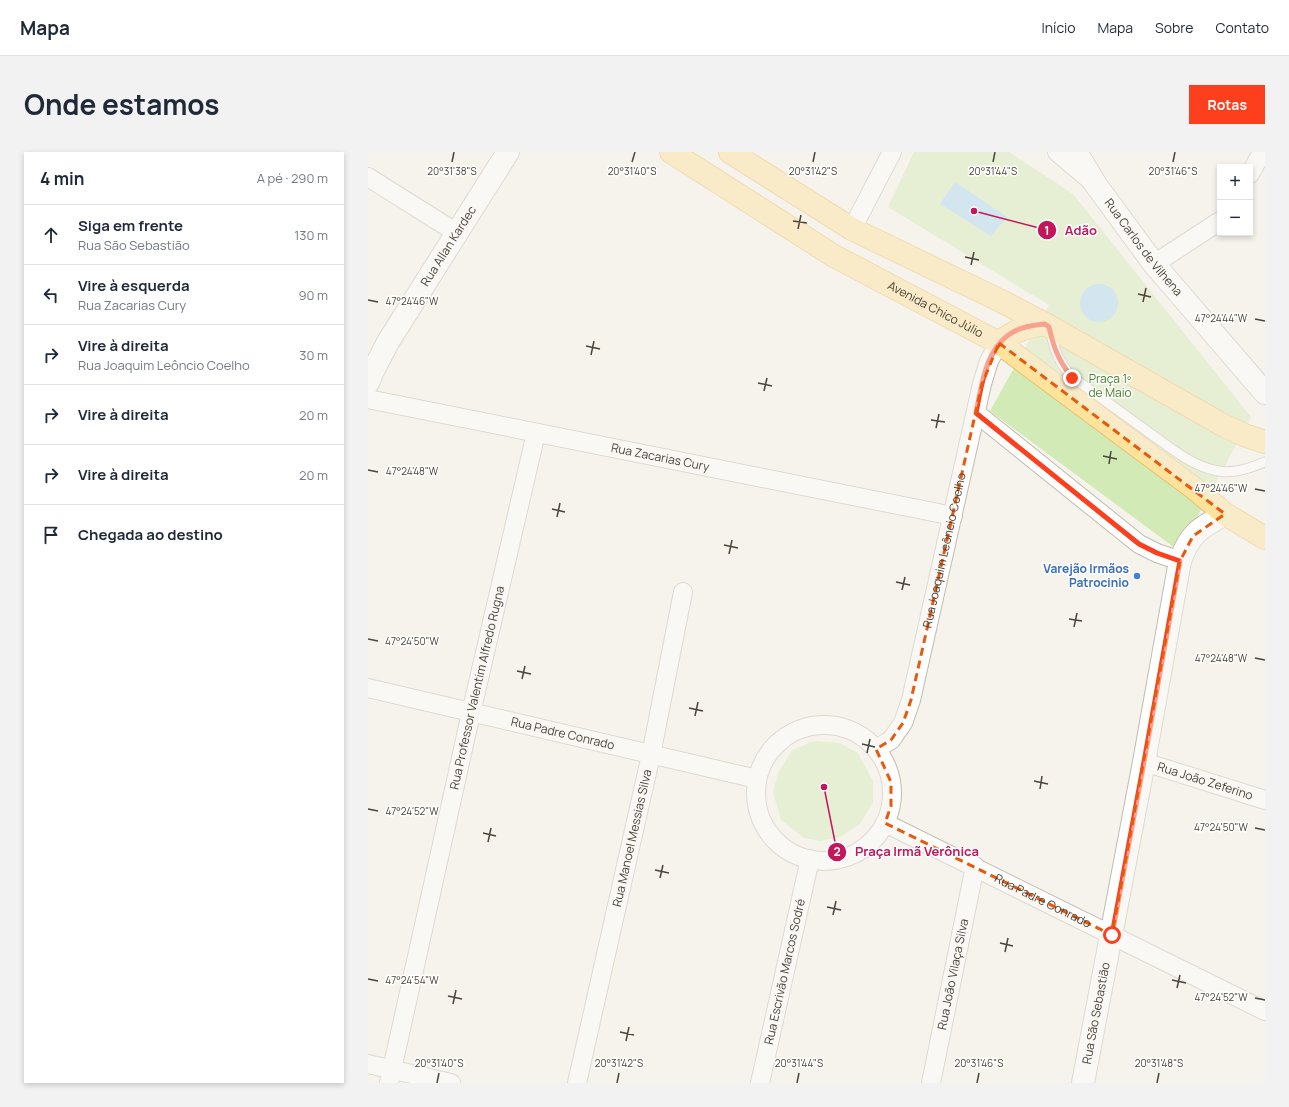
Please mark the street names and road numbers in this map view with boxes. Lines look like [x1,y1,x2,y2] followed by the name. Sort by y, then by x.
[1101,195,1187,299] street label: Rua Carlos de Vilhena
[416,202,480,289] street label: Rua Allan Kardec
[885,277,986,341] street label: Avenida Chico Júlio
[610,439,712,475] street label: Rua Zacarias Cury
[918,471,970,630] street label: Rua Joaquim Leôncio Coelho
[445,584,508,791] street label: Rua Professor Valentim Alfredo Rugna
[509,713,616,753] street label: Rua Padre Conrado
[1155,758,1255,804] street label: Rua João Zeferino
[608,768,655,908] street label: Rua Manoel Messias Silva
[992,869,1094,932] street label: Rua Padre Conrado
[760,897,809,1046] street label: Rua Escrivão Marcos Sodré
[933,917,972,1031] street label: Rua João Vilaça Silva
[1078,961,1114,1065] street label: Rua São Sebastião

